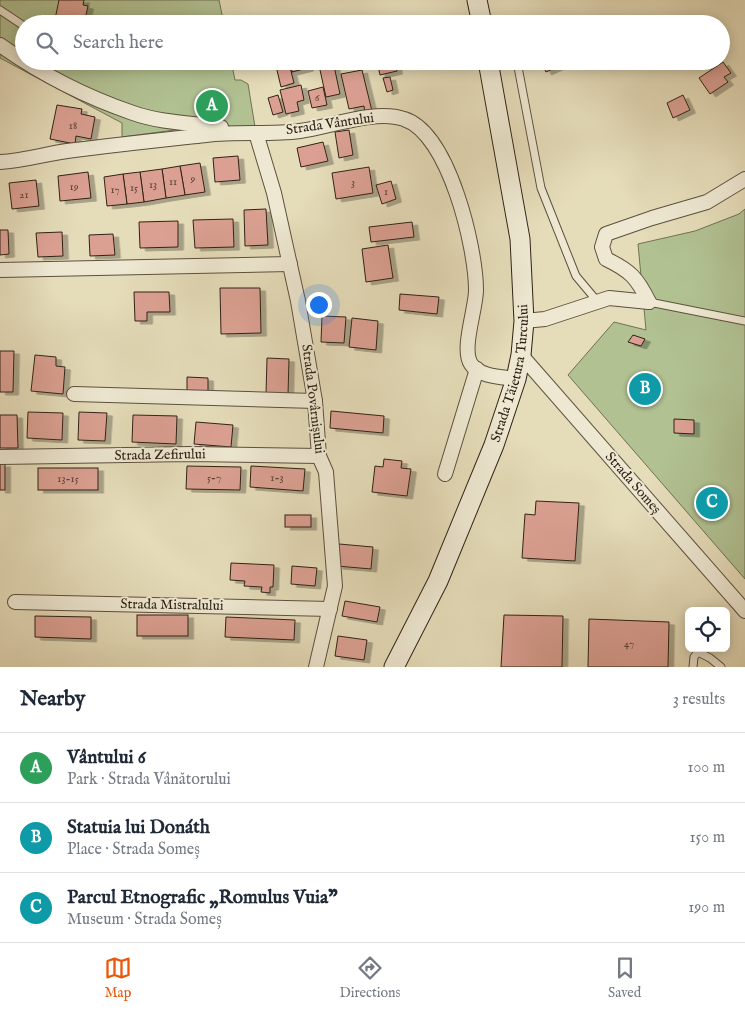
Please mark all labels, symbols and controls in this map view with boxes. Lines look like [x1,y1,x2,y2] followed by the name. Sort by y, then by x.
[15,15,730,70] search box
[33,29,61,57] icon: search
[73,31,164,55] text: Search here
[196,87,228,125] pin: A
[315,91,320,105] house number: 6
[285,109,375,139] street label: Strada Vântului
[69,119,77,133] house number: 18
[190,172,196,186] house number: 9
[169,175,177,189] house number: 11
[351,176,355,190] house number: 3
[149,178,157,192] house number: 13
[70,180,79,194] house number: 19
[130,181,138,195] house number: 15
[110,183,120,197] house number: 17
[384,185,388,199] house number: 1
[19,188,29,202] house number: 21
[306,292,332,318] your location
[487,303,533,445] street label: Strada Tăietura Turcului
[297,343,329,455] street label: Strada Povârnișului
[629,370,661,408] pin: B
[114,445,206,465] street label: Strada Zefirului
[601,448,665,518] street label: Strada Someș
[207,471,221,485] house number: 5-7
[270,471,284,485] house number: 1-3
[57,472,79,486] house number: 13-15
[696,484,728,522] pin: C
[120,595,224,615] street label: Strada Mistralului
[685,607,730,652] map controls
[685,607,730,652] button: locate
[624,637,634,651] house number: 47
[20,686,85,713] text: Nearby
[673,690,725,710] text: 3 results
[67,746,146,770] text: Vântului 6
[31,758,41,778] text: A
[688,758,725,778] text: 100 m
[67,770,231,790] text: Park · Strada Vânătorului
[67,816,210,840] text: Statuia lui Donáth
[31,828,41,848] text: B
[690,828,725,848] text: 150 m
[67,840,200,860] text: Place · Strada Someș
[67,886,338,910] text: Parcul Etnografic „Romulus Vuia”
[30,898,42,918] text: C
[688,898,725,918] text: 190 m
[67,910,222,930] text: Museum · Strada Someș
[104,954,132,1002] tab: Map
[339,954,400,1002] tab: Directions
[608,954,641,1002] tab: Saved

